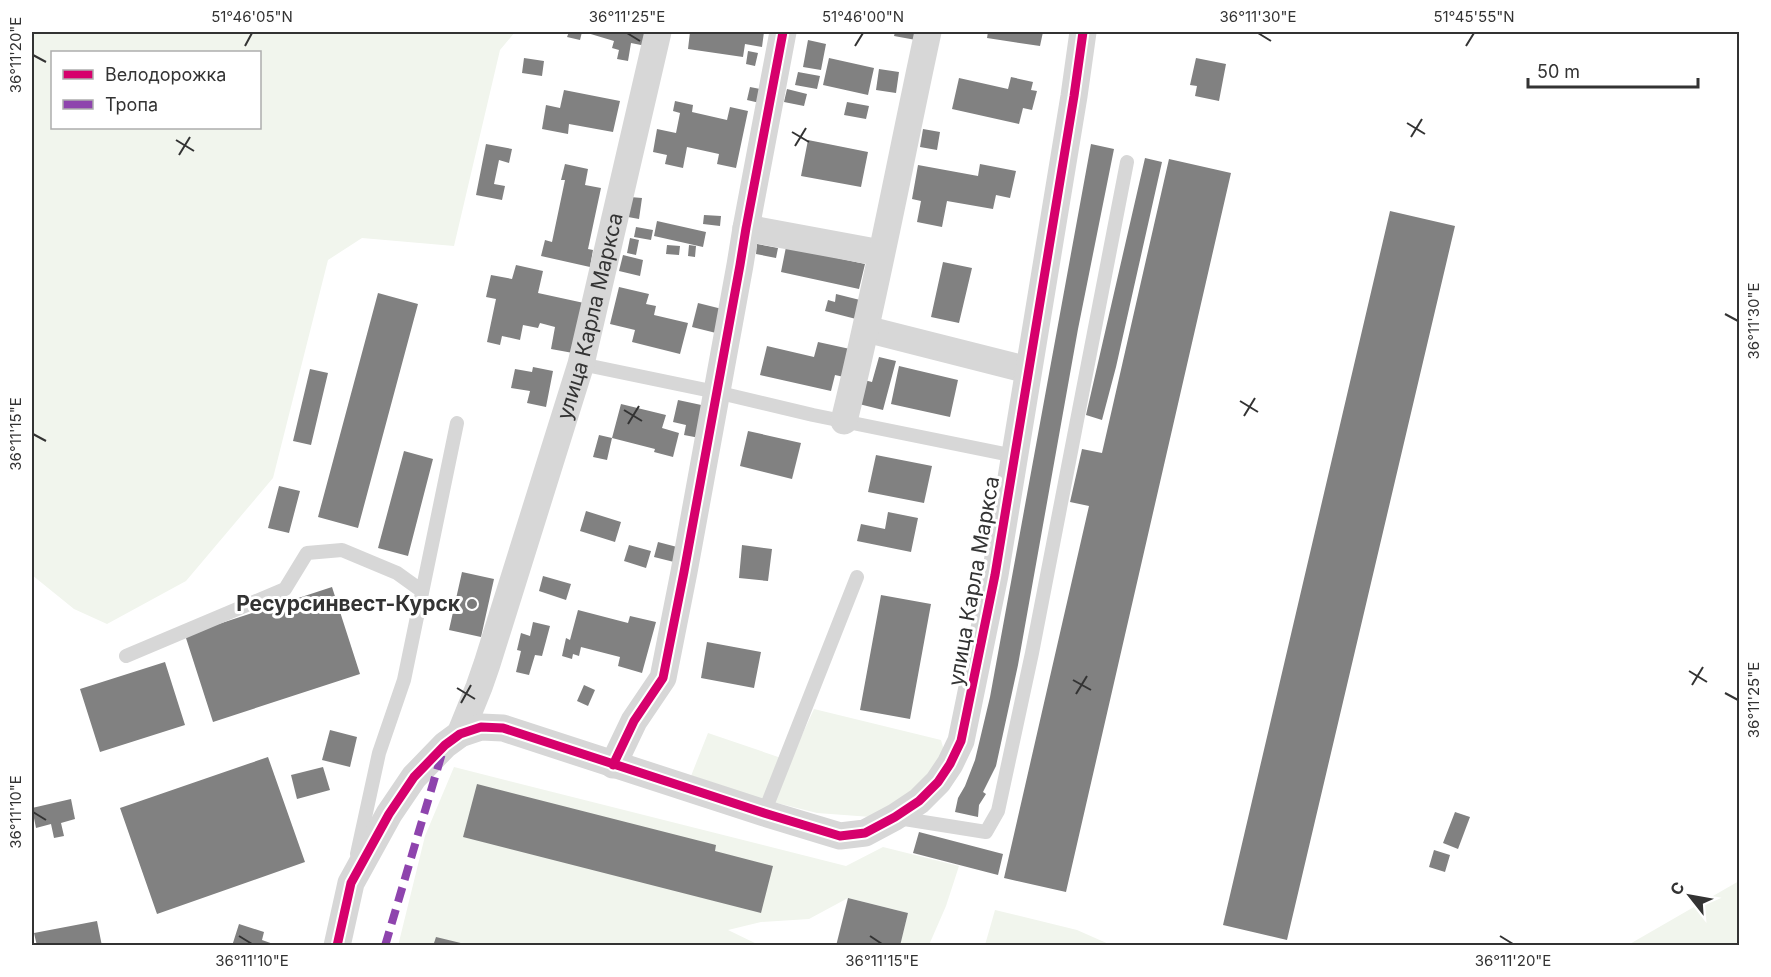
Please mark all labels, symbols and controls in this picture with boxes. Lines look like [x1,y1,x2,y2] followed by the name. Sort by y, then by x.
[211,7,293,26] text: 51°46'05"N
[589,7,665,26] text: 36°11'25"E
[822,7,904,26] text: 51°46'00"N
[1220,7,1296,26] text: 36°11'30"E
[1433,7,1515,26] text: 51°45'55"N
[6,17,25,93] text: 36°11'20"E
[51,51,261,129] legend
[1528,51,1698,89] scale bar
[1537,61,1580,82] text: 50 m
[105,64,226,85] text: Велодорожка
[105,94,158,115] text: Тропа
[551,210,628,423] street label: улица Карла Маркса
[1744,283,1763,359] text: 36°11'30"E
[6,397,25,471] text: 36°11'15"E
[943,474,1004,688] street label: улица Карла Маркса
[236,591,461,616] place label: Ресурсинвест-Курск
[465,597,479,611] marker: Ресурсинвест-Курск
[1744,662,1763,738] text: 36°11'25"E
[6,775,25,849] text: 36°11'10"E
[1660,866,1720,926] north arrow
[1666,878,1689,899] text: С
[215,951,289,970] text: 36°11'10"E
[845,951,919,970] text: 36°11'15"E
[1475,951,1551,970] text: 36°11'20"E

